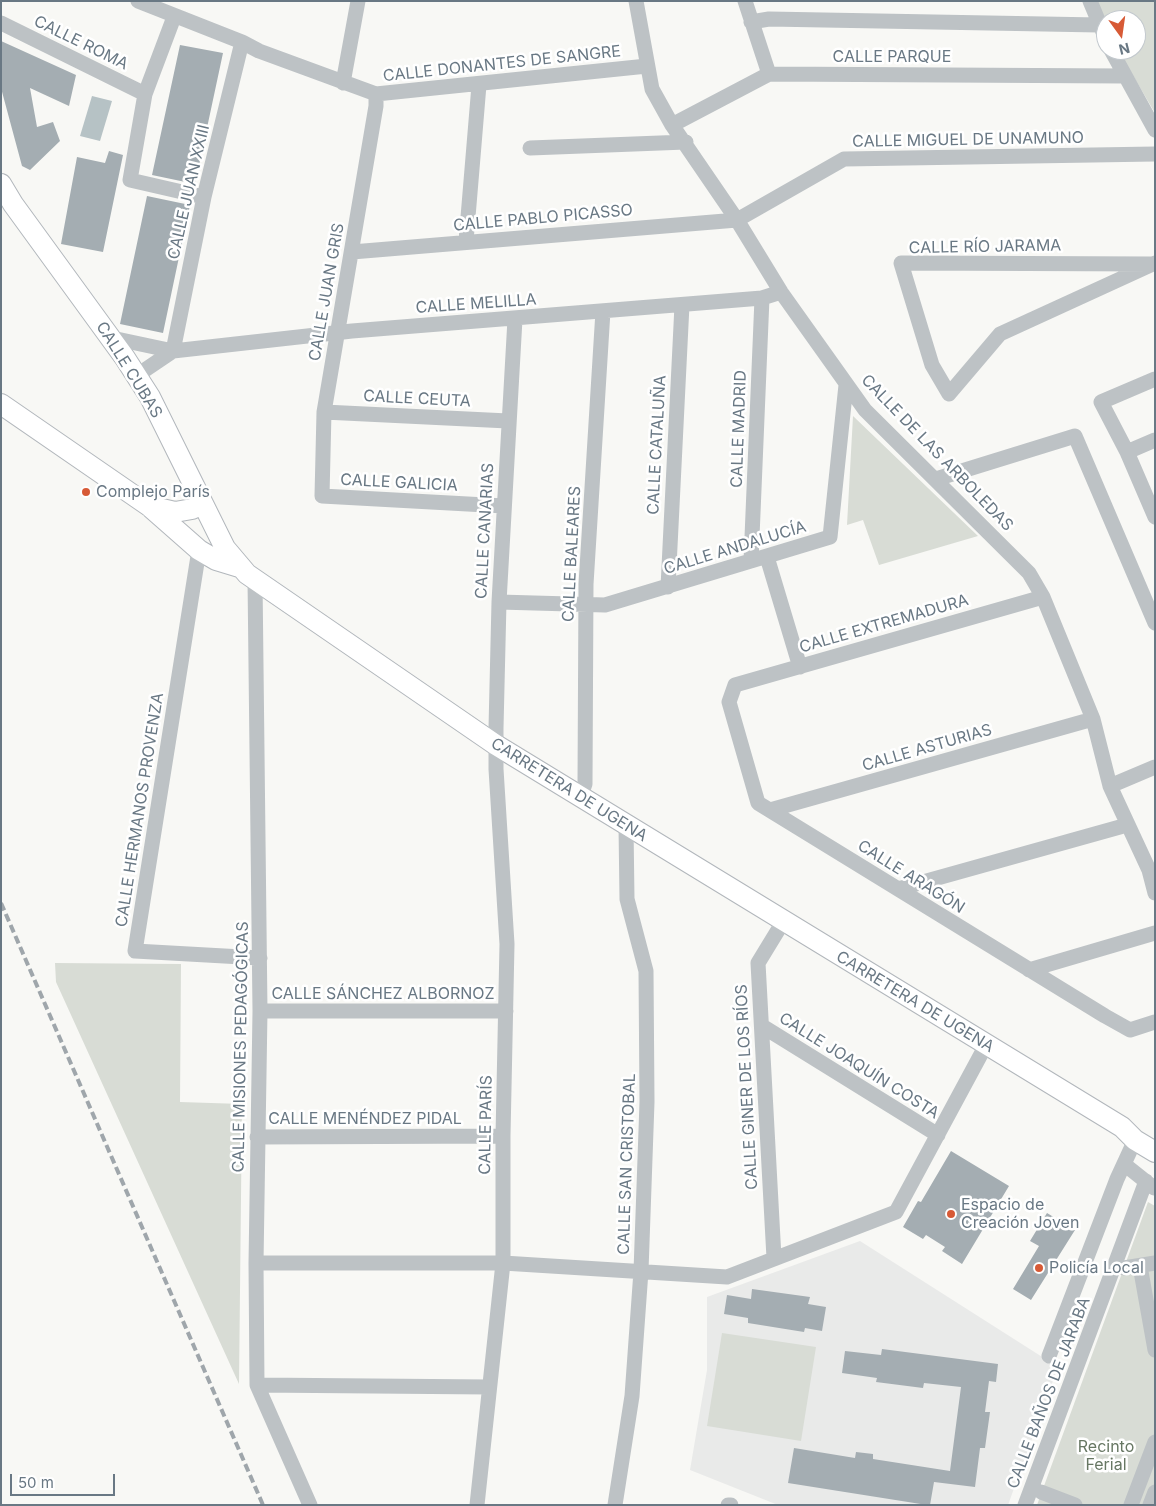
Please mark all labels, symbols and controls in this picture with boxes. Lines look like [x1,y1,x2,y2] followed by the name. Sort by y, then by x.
[1096,10,1146,60] north arrow
[31,12,131,74] street label: CALLE ROMA
[1117,40,1132,59] text: N
[382,42,622,86] street label: CALLE DONANTES DE SANGRE
[833,47,951,67] street label: CALLE PARQUE
[164,123,214,261] street label: CALLE JUAN XXIII
[852,128,1084,152] street label: CALLE MIGUEL DE UNAMUNO
[452,201,634,235] street label: CALLE PABLO PICASSO
[305,222,349,362] street label: CALLE JUAN GRIS
[909,236,1061,258] street label: CALLE RÍO JARAMA
[415,290,537,318] street label: CALLE MELILLA
[92,318,166,422] street label: CALLE CUBAS
[727,370,751,488] street label: CALLE MADRID
[857,371,1017,535] street label: CALLE DE LAS ARBOLEDAS
[644,375,670,515] street label: CALLE CATALUÑA
[363,387,471,411] street label: CALLE CEUTA
[472,463,498,599] street label: CALLE CANARIAS
[340,470,458,496] street label: CALLE GALICIA
[96,482,210,502] place label: Complejo París
[80,486,92,498] marker: Complejo París
[559,486,585,622] street label: CALLE BALEARES
[662,517,808,579] street label: CALLE ANDALUCÍA
[797,591,971,657] street label: CALLE EXTREMADURA
[112,691,168,929] street label: CALLE HERMANOS PROVENZA
[860,720,994,776] street label: CALLE ASTURIAS
[487,734,651,846] street label: CARRETERA DE UGENA
[854,836,968,918] street label: CALLE ARAGÓN
[229,921,253,1173] street label: CALLE MISIONES PEDAGÓGICAS
[833,947,997,1057] street label: CARRETERA DE UGENA
[271,984,495,1004] street label: CALLE SÁNCHEZ ALBORNOZ
[732,984,762,1190] street label: CALLE GINER DE LOS RÍOS
[775,1009,943,1123] street label: CALLE JOAQUÍN COSTA
[614,1073,640,1255] street label: CALLE SAN CRISTOBAL
[476,1075,496,1175] street label: CALLE PARÍS
[268,1109,462,1129] street label: CALLE MENÉNDEZ PIDAL
[961,1195,1079,1233] place label: Espacio de Creación Joven
[945,1208,957,1220] marker: Espacio de Creación Joven
[1049,1258,1144,1278] place label: Policía Local
[1033,1262,1045,1274] marker: Policía Local
[1004,1295,1094,1491] street label: CALLE BAÑOS DE JARABA
[1078,1437,1134,1475] park label: Recinto Ferial
[12,1464,118,1496] scale bar
[18,1473,54,1492] text: 50 m

